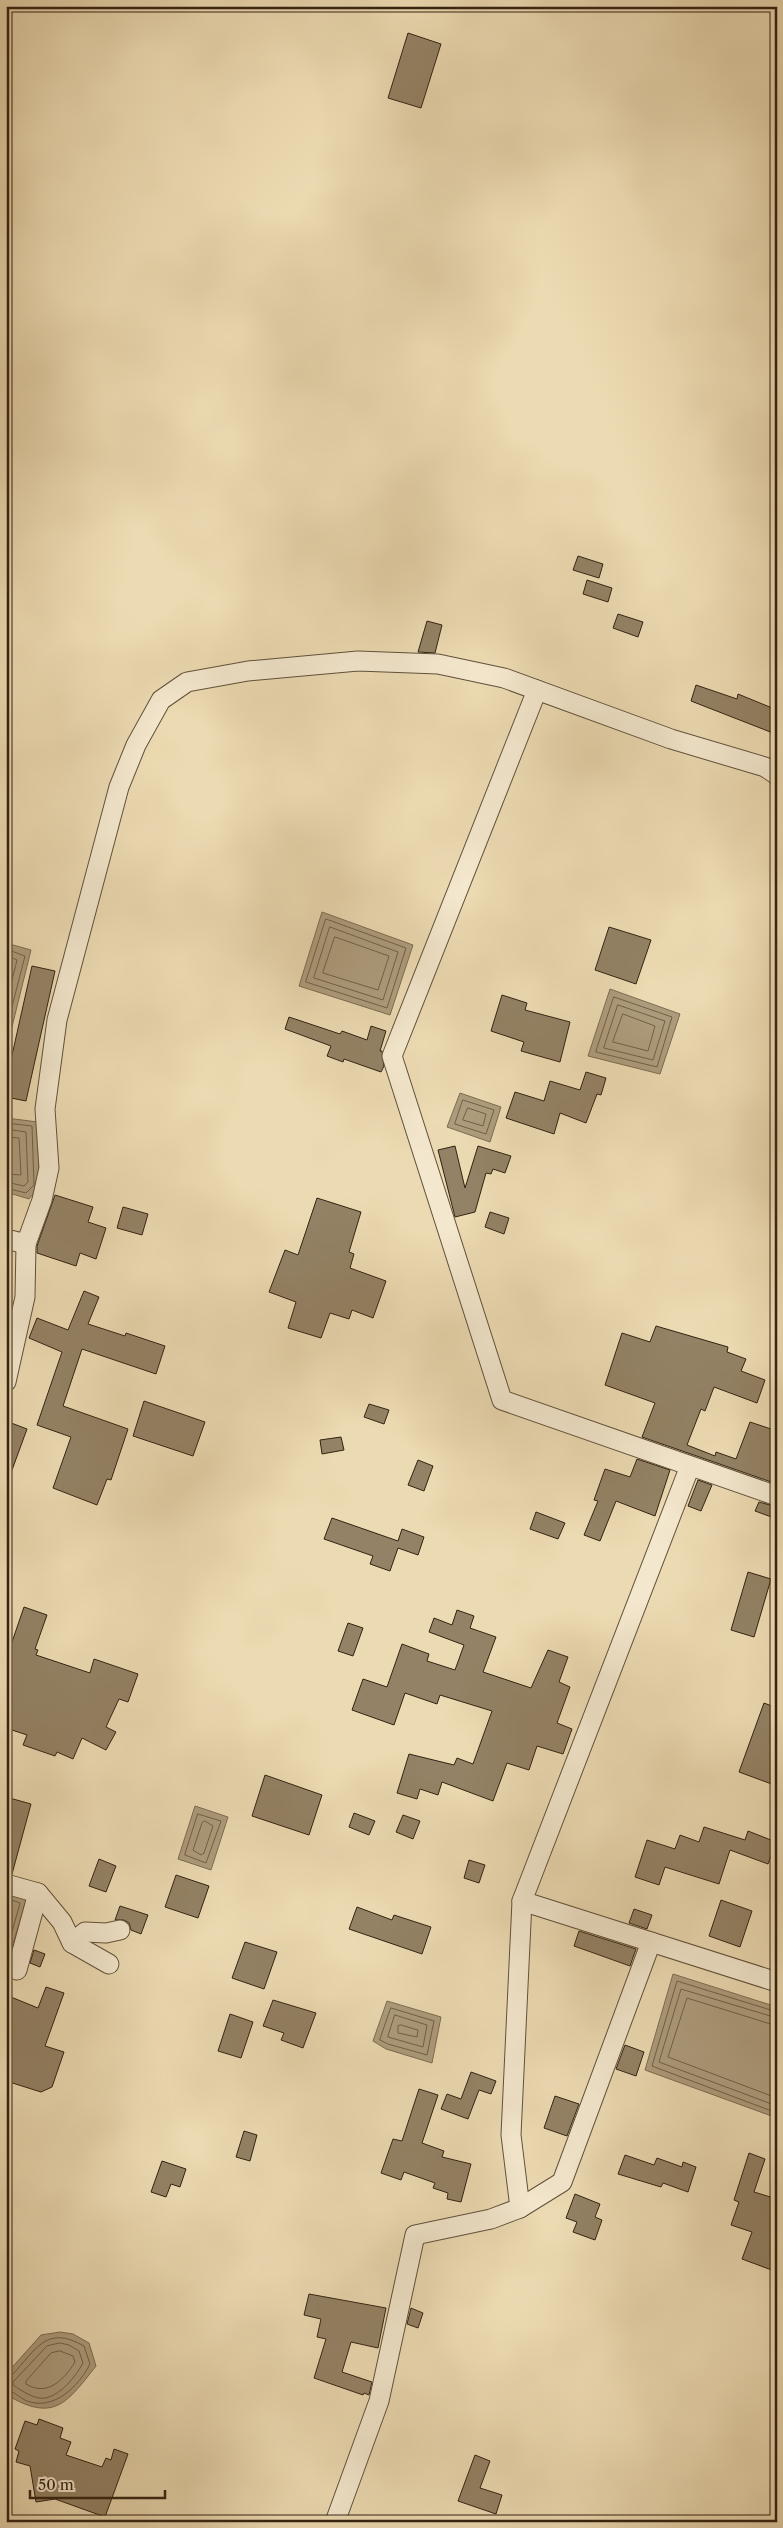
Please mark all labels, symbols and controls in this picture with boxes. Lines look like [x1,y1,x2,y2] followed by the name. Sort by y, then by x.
[30,2468,165,2500] scale bar
[38,2475,74,2494] text: 50 m

